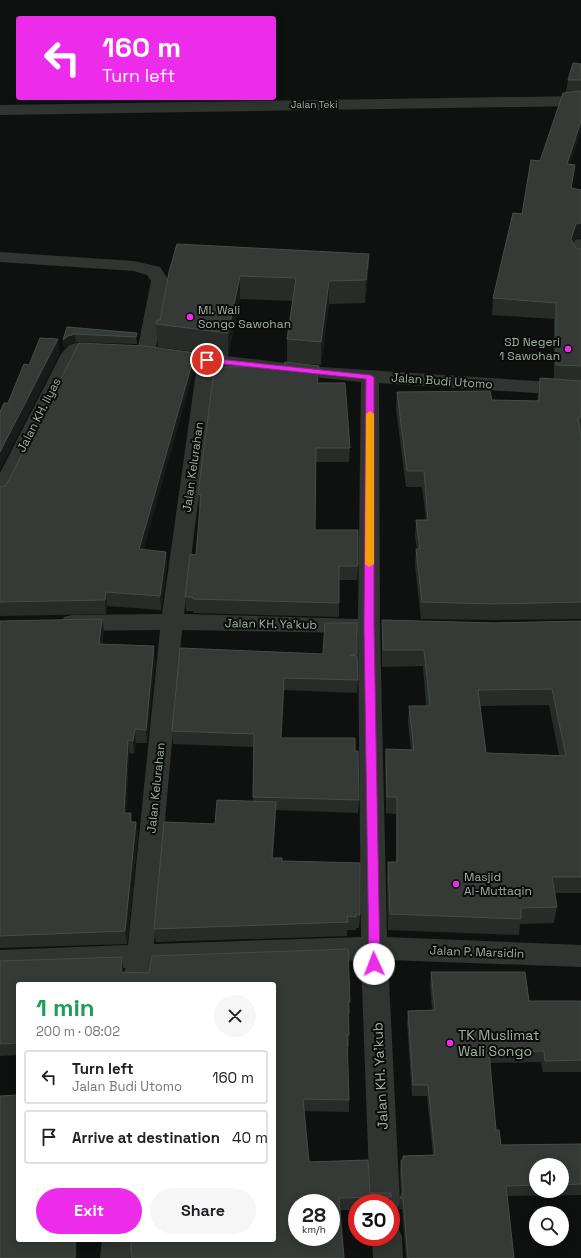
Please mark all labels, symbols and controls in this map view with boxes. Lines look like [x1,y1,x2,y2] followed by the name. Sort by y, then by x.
[102,29,181,65] text: 160 m
[36,32,88,84] icon: left
[102,64,175,87] text: Turn left
[291,98,337,111] street label: Jalan Teki
[198,302,291,332] place label: MI. Wali Songo Sawohan
[185,312,195,322] marker: MI. Wali Songo Sawohan
[499,334,560,364] place label: SD Negeri 1 Sawohan
[190,343,224,377] pin
[563,344,573,354] marker: SD Negeri 1 Sawohan
[196,349,218,371] icon: arrive
[391,369,493,393] street label: Jalan Budi Utomo
[13,375,65,455] street label: Jalan KH. Ilyas
[179,421,207,513] street label: Jalan Kelurahan
[225,615,318,633] street label: Jalan KH. Ya'kub
[143,742,169,834] street label: Jalan Kelurahan
[464,869,532,899] place label: Masjid Al-Muttaqin
[451,879,461,889] marker: Masjid Al-Muttaqin
[429,942,525,962] street label: Jalan P. Marsidin
[353,943,395,985] position arrow
[36,992,95,1023] text: 1 min
[214,995,256,1037] button: close
[368,1022,392,1130] street label: Jalan KH. Ya'kub
[36,1023,120,1040] text: 200 m · 08:02
[458,1026,539,1060] place label: TK Muslimat Wali Songo
[445,1038,455,1048] marker: TK Muslimat Wali Songo
[72,1059,134,1078] text: Turn left
[38,1066,60,1088] icon: left
[212,1068,254,1087] text: 160 m
[72,1078,182,1095] text: Jalan Budi Utomo
[38,1126,60,1148] icon: arrive
[72,1128,220,1147] text: Arrive at destination
[232,1128,268,1147] text: 40 m
[529,1158,569,1246] map controls
[529,1158,569,1198] button: sound
[36,1188,142,1234] button: Exit
[150,1188,256,1234] button: Share
[348,1194,400,1246] speed limit sign: 30
[302,1202,326,1228] text: 28
[529,1206,569,1246] button: search
[302,1223,326,1236] text: km/h

